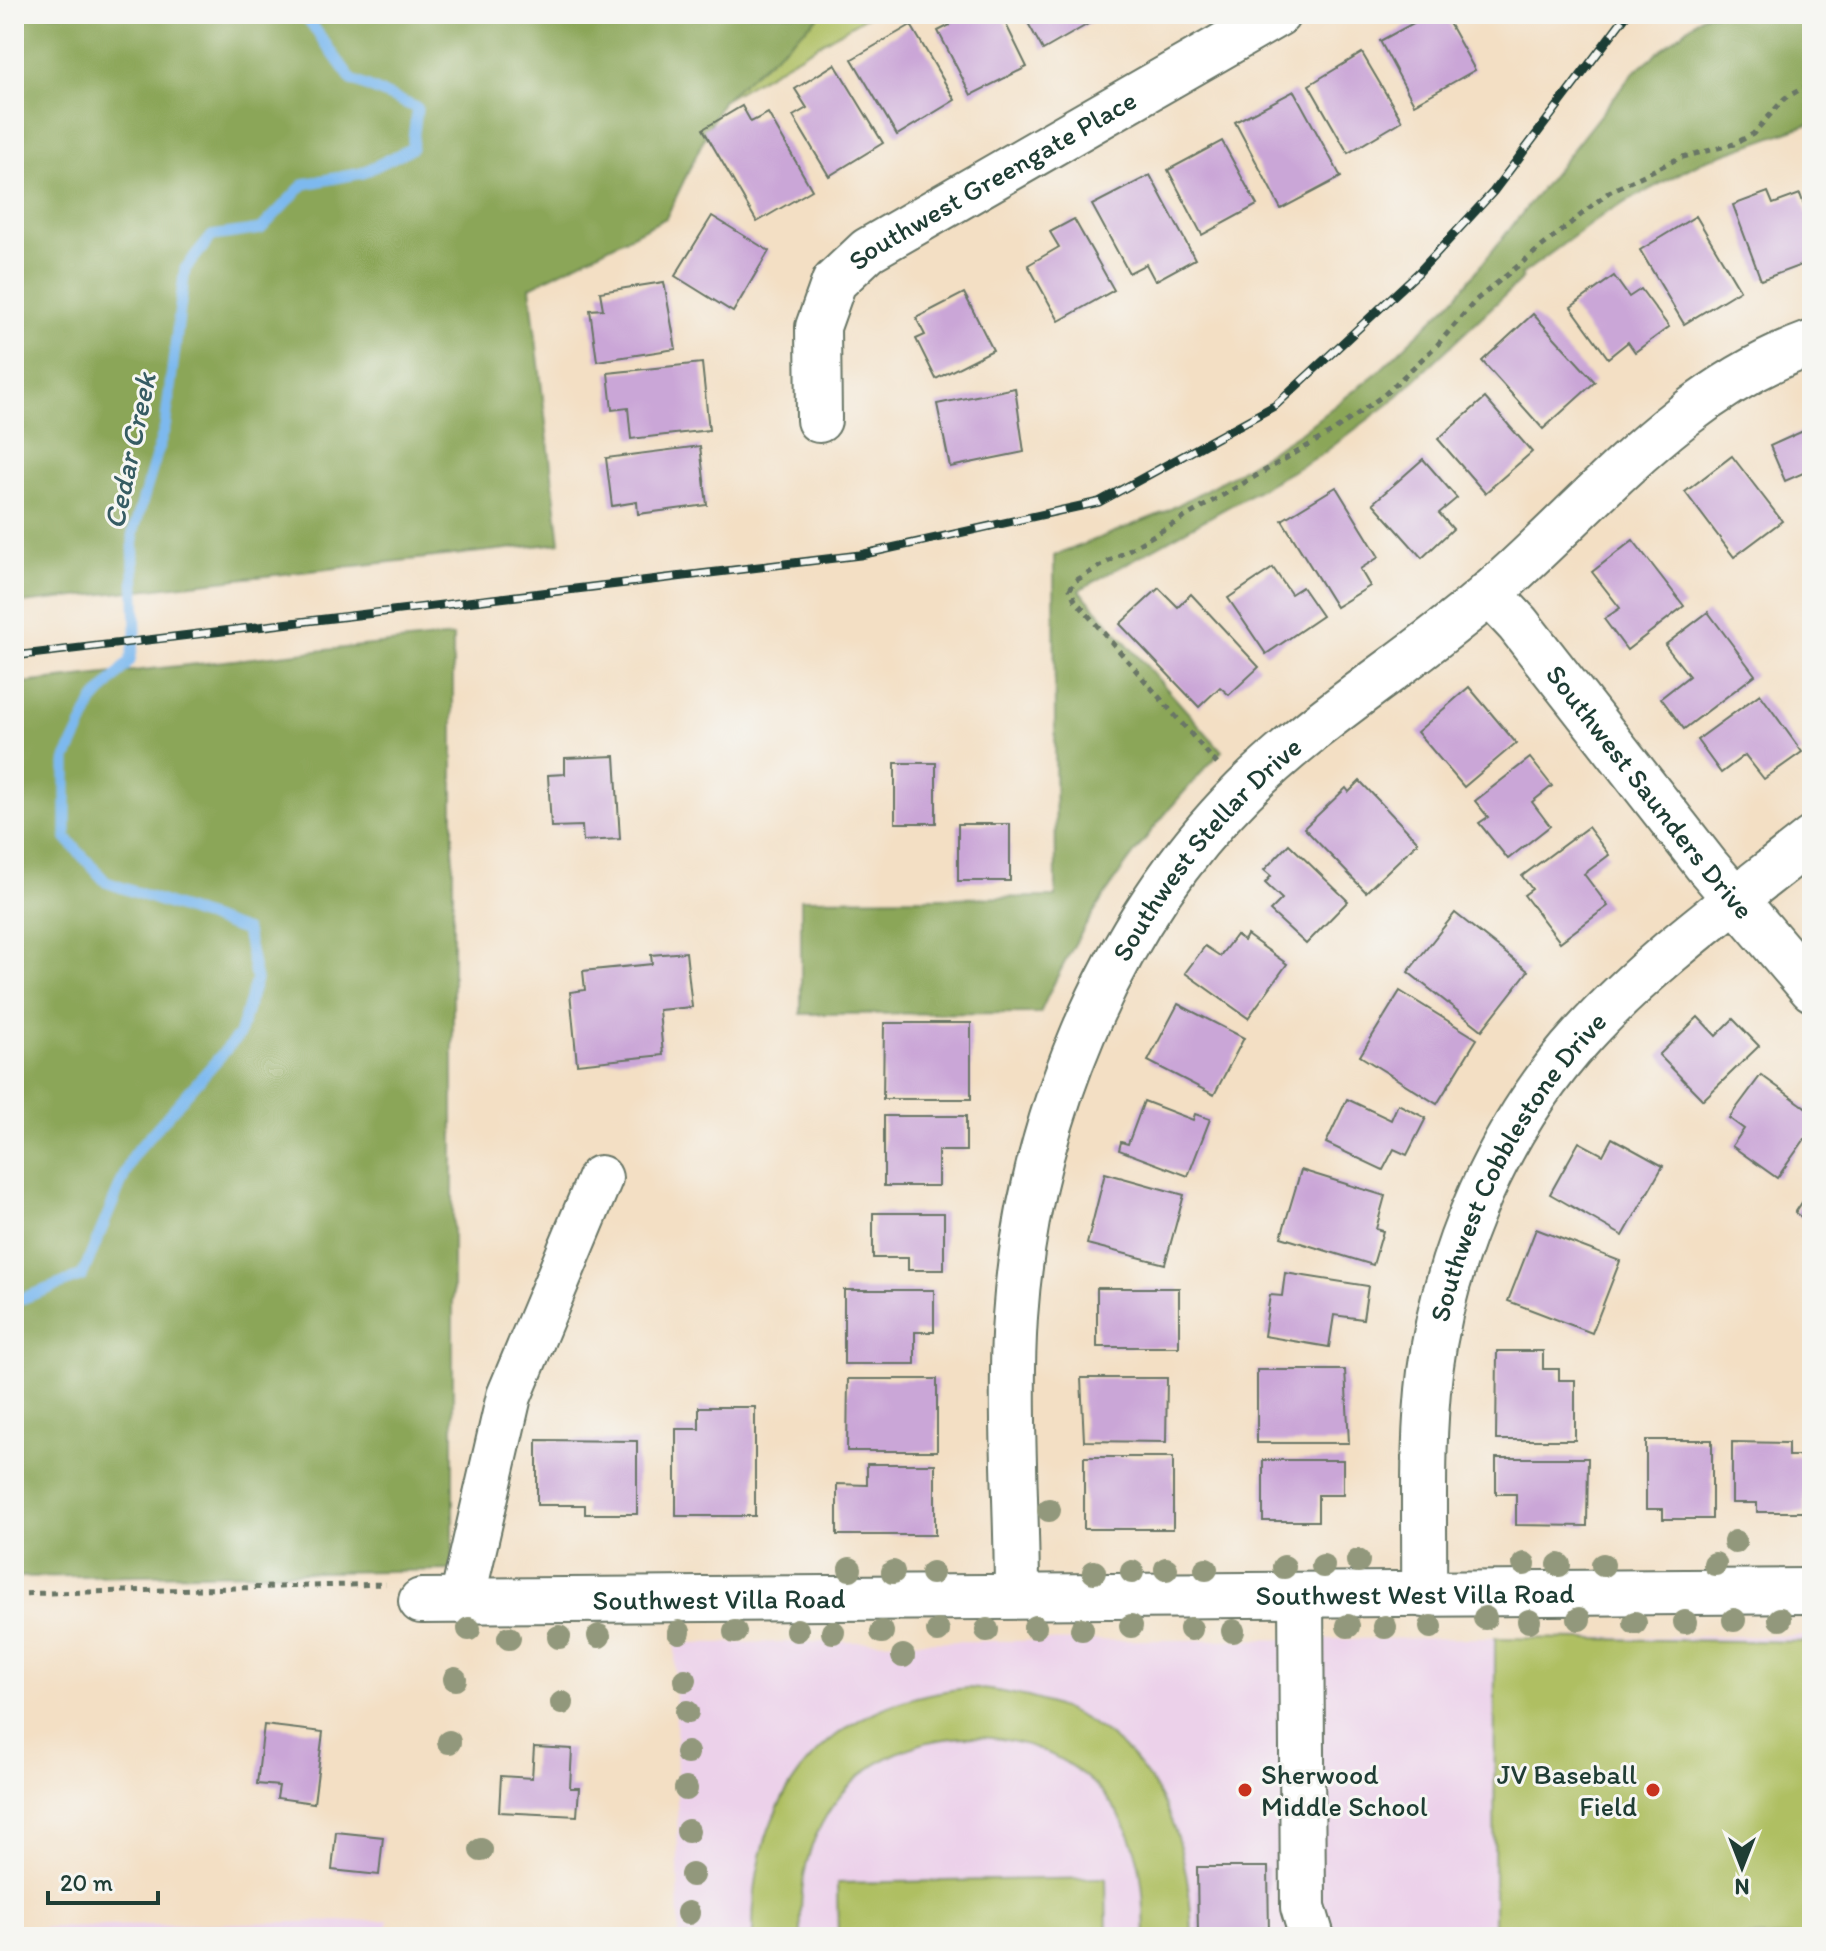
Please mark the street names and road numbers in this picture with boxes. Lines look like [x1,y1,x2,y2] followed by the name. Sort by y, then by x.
[841,82,1142,277] street label: Southwest Greengate Place
[1539,658,1762,926] street label: Southwest Saunders Drive
[1104,729,1308,967] street label: Southwest Stellar Drive
[1422,1004,1613,1325] street label: Southwest Cobblestone Drive
[1255,1576,1575,1612] street label: Southwest West Villa Road
[592,1581,846,1617] street label: Southwest Villa Road

